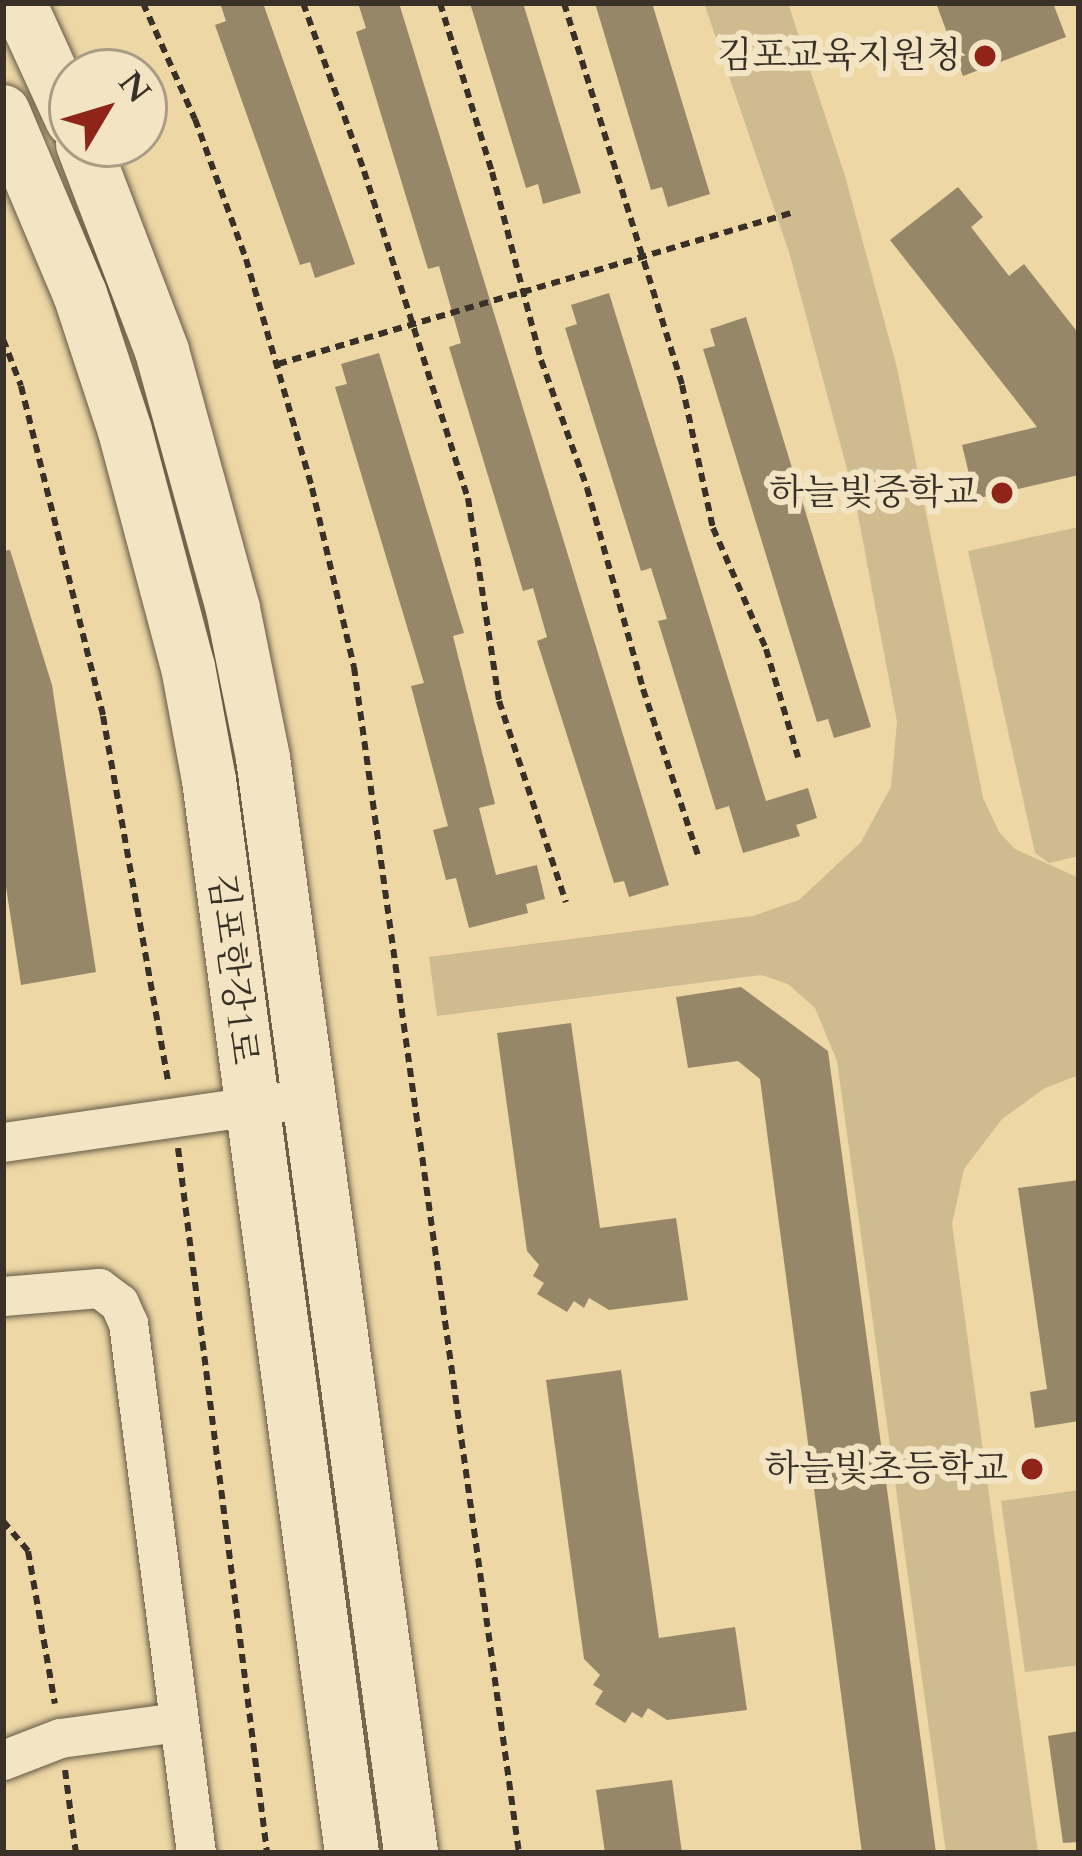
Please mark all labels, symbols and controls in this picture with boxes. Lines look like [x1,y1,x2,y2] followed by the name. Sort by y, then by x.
[718,34,961,78] place label: 김포교육지원청
[972,43,998,69] marker: 김포교육지원청
[48,48,168,168] north arrow
[108,62,161,113] text: N
[769,471,978,515] place label: 하늘빛중학교
[989,480,1015,506] marker: 하늘빛중학교
[200,871,266,1067] street label: 김포한강1로
[765,1447,1008,1491] place label: 하늘빛초등학교
[1019,1456,1045,1482] marker: 하늘빛초등학교

